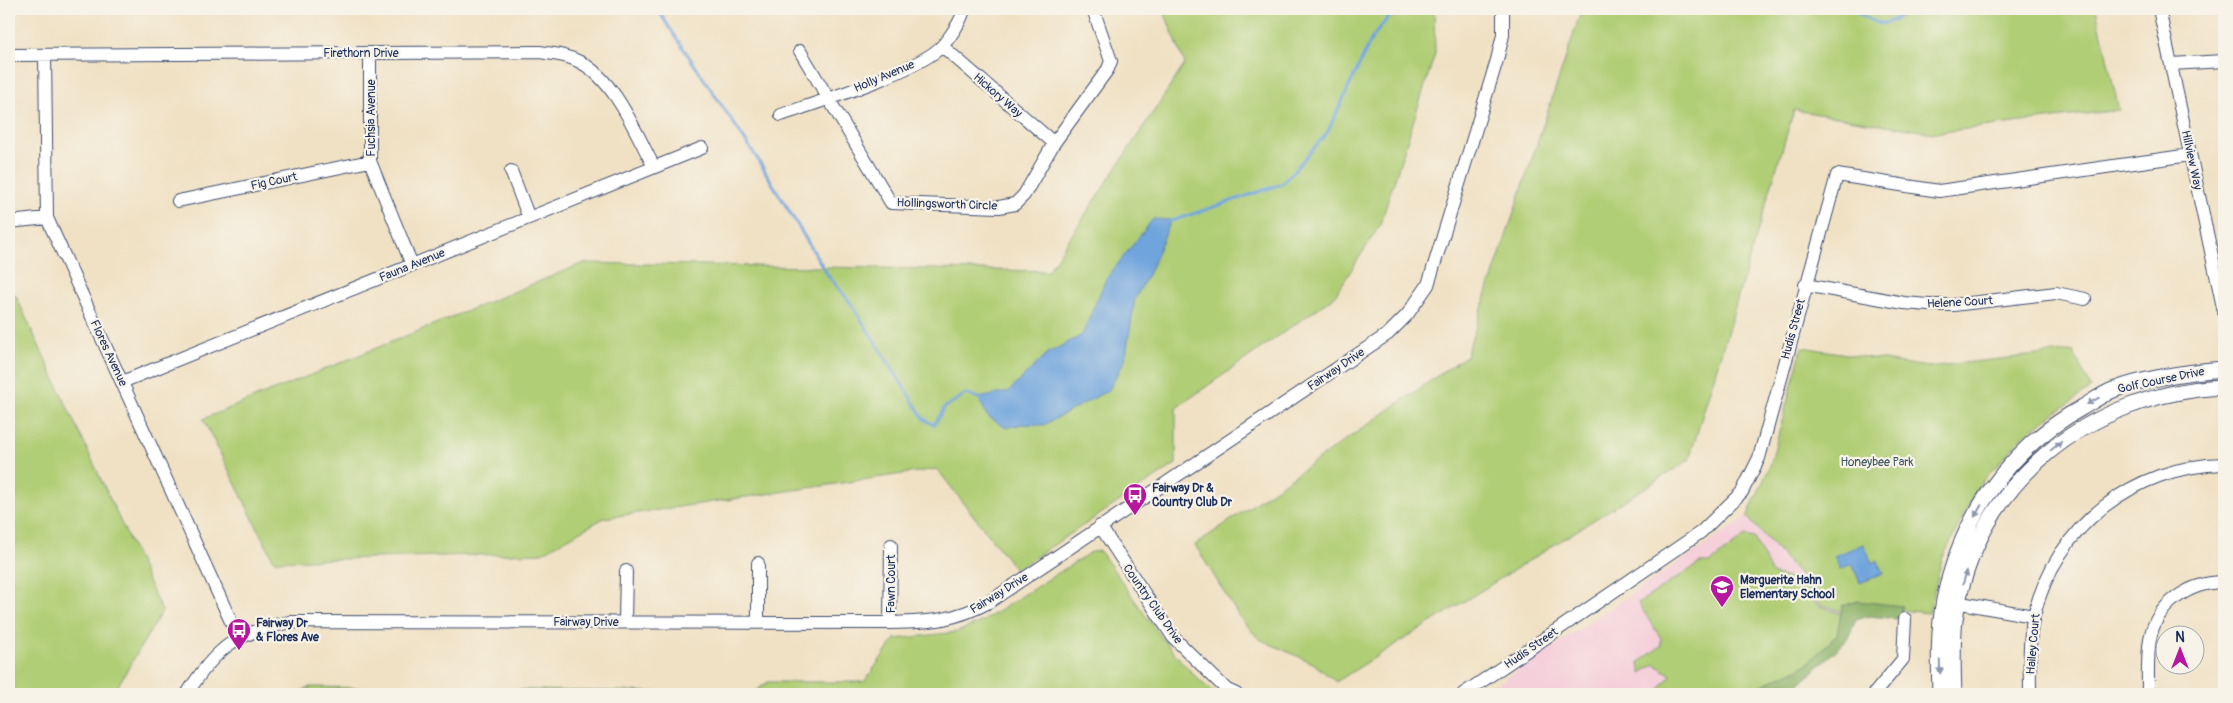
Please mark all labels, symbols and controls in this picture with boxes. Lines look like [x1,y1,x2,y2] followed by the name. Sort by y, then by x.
[323,46,399,61] street label: Firethorn Drive
[852,57,917,96] street label: Holly Avenue
[970,70,1025,121] street label: Hickory Way
[364,79,379,157] street label: Fuchsia Avenue
[2178,129,2205,191] street label: Hillview Way
[250,169,299,194] street label: Fig Court
[896,195,998,214] street label: Hollingsworth Circle
[377,245,447,285] street label: Fauna Avenue
[1927,293,1993,312] street label: Helene Court
[1778,297,1809,361] street label: Hudis Street
[87,318,130,389] street label: Flores Avenue
[1305,345,1368,394] street label: Fairway Drive
[2116,364,2206,397] street label: Golf Course Drive
[2086,397,2100,405] one-way arrow
[2049,440,2062,451] one-way arrow
[1840,455,1914,470] park label: Honeybee Park
[1152,481,1233,510] place label: Fairway Dr & Country Club Dr
[1122,482,1148,516] bus stop icon: Fairway Dr & Country Club Dr
[1974,504,1982,519] one-way arrow
[884,555,899,613] street label: Fawn Court
[1120,562,1186,647] street label: Country Club Drive
[1962,569,1970,584] one-way arrow
[967,570,1031,617] street label: Fairway Drive
[1740,573,1835,602] place label: Marguerite Hahn Elementary School
[1709,574,1735,608] school or university icon: Marguerite Hahn Elementary School
[2023,613,2044,675] street label: Hailey Court
[553,615,619,630] street label: Fairway Drive
[256,616,320,645] place label: Fairway Dr & Flores Ave
[226,617,252,651] bus stop icon: Fairway Dr & Flores Ave
[1502,624,1561,672] street label: Hudis Street
[2156,626,2206,676] north arrow
[2175,629,2185,646] text: N
[1936,659,1944,675] one-way arrow

